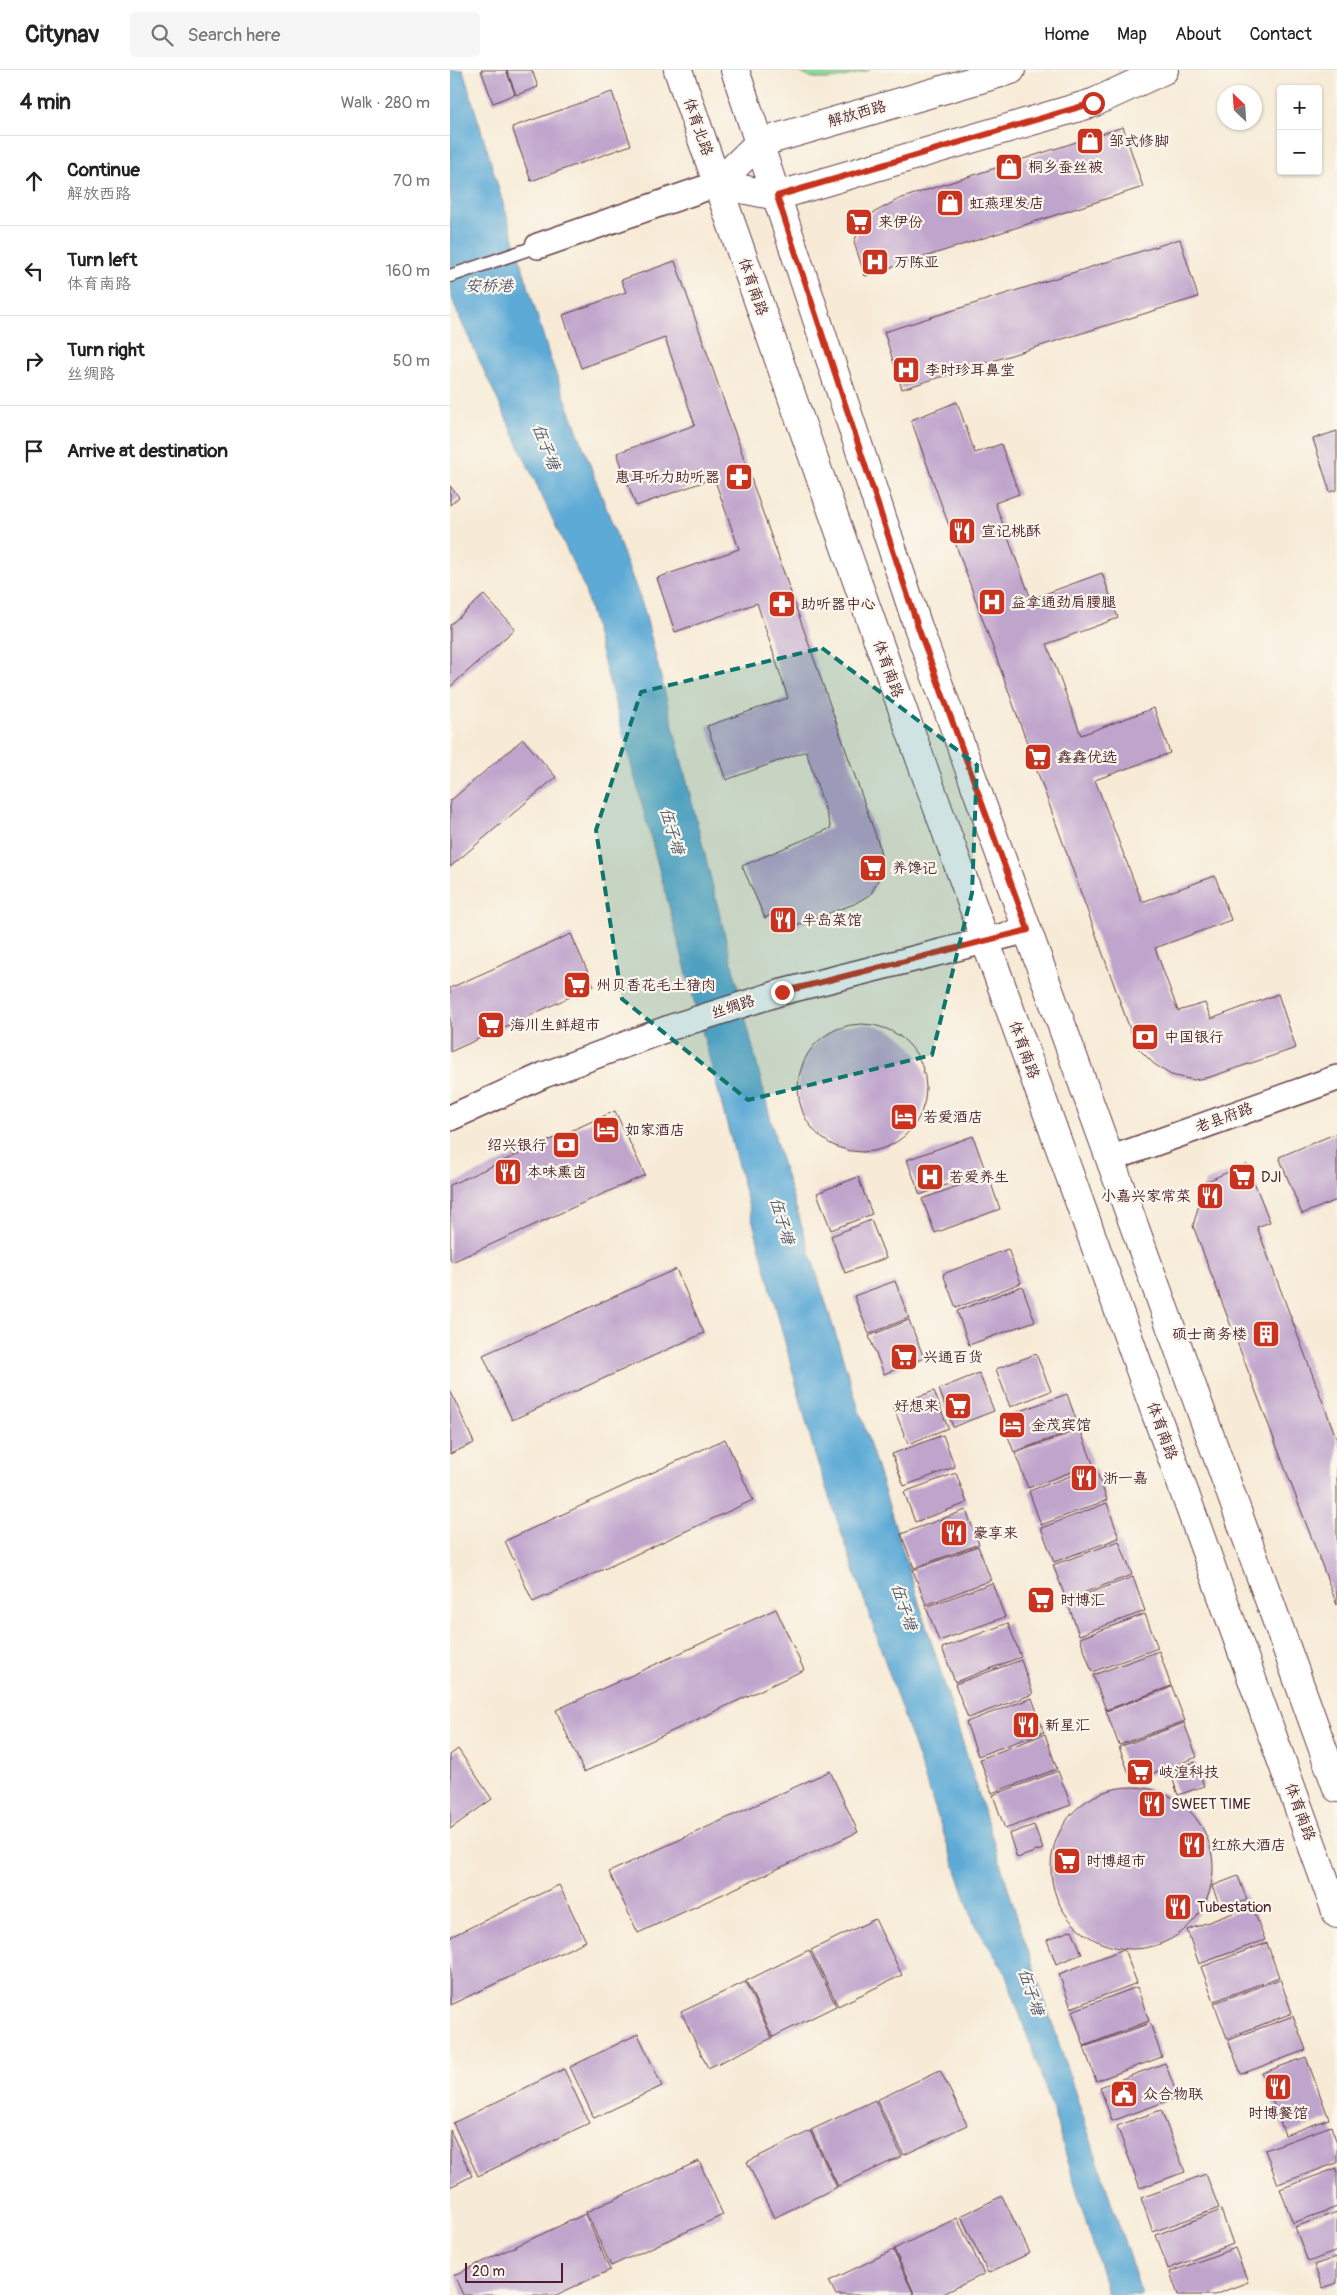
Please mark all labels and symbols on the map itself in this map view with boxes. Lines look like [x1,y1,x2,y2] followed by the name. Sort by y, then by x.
[1217,85,1262,130] north arrow
[1082,92,1105,115] route start
[679,96,717,158] street label: 体育北路
[826,97,888,131] street label: 解放西路
[1075,126,1105,156] shop icon: 邹式修脚
[1109,132,1169,151] place label: 邹式修脚
[994,152,1024,182] shop icon: 桐乡蚕丝被
[1028,158,1103,177] place label: 桐乡蚕丝被
[935,188,965,218] shop icon: 虹燕理发店
[969,194,1044,213] place label: 虹燕理发店
[844,207,874,237] supermarket icon: 来伊份
[878,213,923,232] place label: 来伊份
[860,247,890,277] hospital icon: 万陈亚
[894,253,939,272] place label: 万陈亚
[734,256,772,318] street label: 体育南路
[465,276,515,296] water label: 安桥港
[891,355,921,385] hospital icon: 李时珍耳鼻堂
[925,361,1015,380] place label: 李时珍耳鼻堂
[528,421,565,475] water label: 伍子塘
[724,462,754,492] pharmacy icon: 惠耳听力助听器
[615,468,720,487] place label: 惠耳听力助听器
[947,516,977,546] restaurant icon: 宣记桃酥
[981,522,1041,541] place label: 宣记桃酥
[977,587,1007,617] hospital icon: 益拿通劲肩腰腿
[767,589,797,619] pharmacy icon: 助听器中心
[1011,593,1117,612] place label: 益拿通劲肩腰腿
[801,595,876,614] place label: 助听器中心
[869,638,907,700] street label: 体育南路
[1023,742,1053,772] supermarket icon: 鑫鑫优选
[1057,748,1117,767] place label: 鑫鑫优选
[656,805,689,859] water label: 伍子塘
[858,853,888,883] supermarket icon: 养馋记
[892,859,937,878] place label: 养馋记
[768,905,798,935] restaurant icon: 半岛菜馆
[802,911,862,930] place label: 半岛菜馆
[562,970,592,1000] supermarket icon: 州贝香花毛土猪肉
[596,976,716,995] place label: 州贝香花毛土猪肉
[771,981,794,1004] route end
[709,991,757,1023] street label: 丝绸路
[476,1010,506,1040] supermarket icon: 海川生鲜超市
[510,1016,600,1035] place label: 海川生鲜超市
[1005,1019,1043,1081] street label: 体育南路
[1130,1022,1160,1052] bank icon: 中国银行
[1164,1028,1224,1047] place label: 中国银行
[1193,1099,1255,1137] street label: 老县府路
[889,1102,919,1132] hotel icon: 若爱酒店
[923,1108,983,1127] place label: 若爱酒店
[591,1115,621,1145] hotel icon: 如家酒店
[625,1121,685,1140] place label: 如家酒店
[551,1130,581,1160] bank icon: 绍兴银行
[487,1136,547,1155] place label: 绍兴银行
[493,1157,523,1187] restaurant icon: 本味熏卤
[915,1162,945,1192] hospital icon: 若爱养生
[1227,1162,1257,1192] supermarket icon: DJI
[527,1163,587,1182] place label: 本味熏卤
[949,1168,1009,1187] place label: 若爱养生
[1261,1168,1282,1187] place label: DJI
[1195,1181,1225,1211] restaurant icon: 小嘉兴家常菜
[1101,1187,1191,1206] place label: 小嘉兴家常菜
[766,1195,799,1249] water label: 伍子塘
[1251,1319,1281,1349] building icon: 硕士商务楼
[1172,1325,1247,1344] place label: 硕士商务楼
[889,1342,919,1372] supermarket icon: 兴通百货
[923,1348,983,1367] place label: 兴通百货
[943,1391,973,1421] supermarket icon: 好想来
[894,1397,939,1416] place label: 好想来
[1143,1400,1181,1462] street label: 体育南路
[997,1410,1027,1440] hotel icon: 金茂宾馆
[1031,1416,1091,1435] place label: 金茂宾馆
[1069,1463,1099,1493] restaurant icon: 浙一嘉
[1103,1469,1148,1488] place label: 浙一嘉
[939,1518,969,1548] restaurant icon: 豪享来
[973,1524,1018,1543] place label: 豪享来
[887,1581,922,1635] water label: 伍子塘
[1026,1585,1056,1615] supermarket icon: 时博汇
[1060,1591,1105,1610] place label: 时博汇
[1011,1710,1041,1740] restaurant icon: 新星汇
[1045,1716,1090,1735] place label: 新星汇
[1125,1757,1155,1787] supermarket icon: 岐湟科技
[1159,1763,1219,1782] place label: 岐湟科技
[1281,1781,1319,1843] street label: 体育南路
[1137,1789,1167,1819] restaurant icon: SWEET TIME
[1171,1795,1251,1814] place label: SWEET TIME
[1177,1830,1207,1860] restaurant icon: 红旅大酒店
[1211,1836,1286,1855] place label: 红旅大酒店
[1052,1846,1082,1876] supermarket icon: 时博超市
[1086,1852,1146,1871] place label: 时博超市
[1163,1892,1193,1922] restaurant icon: Tubestation
[1197,1898,1272,1917] place label: Tubestation
[1014,1966,1049,2020] water label: 伍子塘
[1263,2072,1293,2102] restaurant icon: 时博餐馆
[1109,2079,1139,2109] public building icon: 众合物联
[1143,2085,1204,2104] place label: 众合物联
[1248,2104,1308,2123] place label: 时博餐馆
[465,2260,562,2283] scale bar

